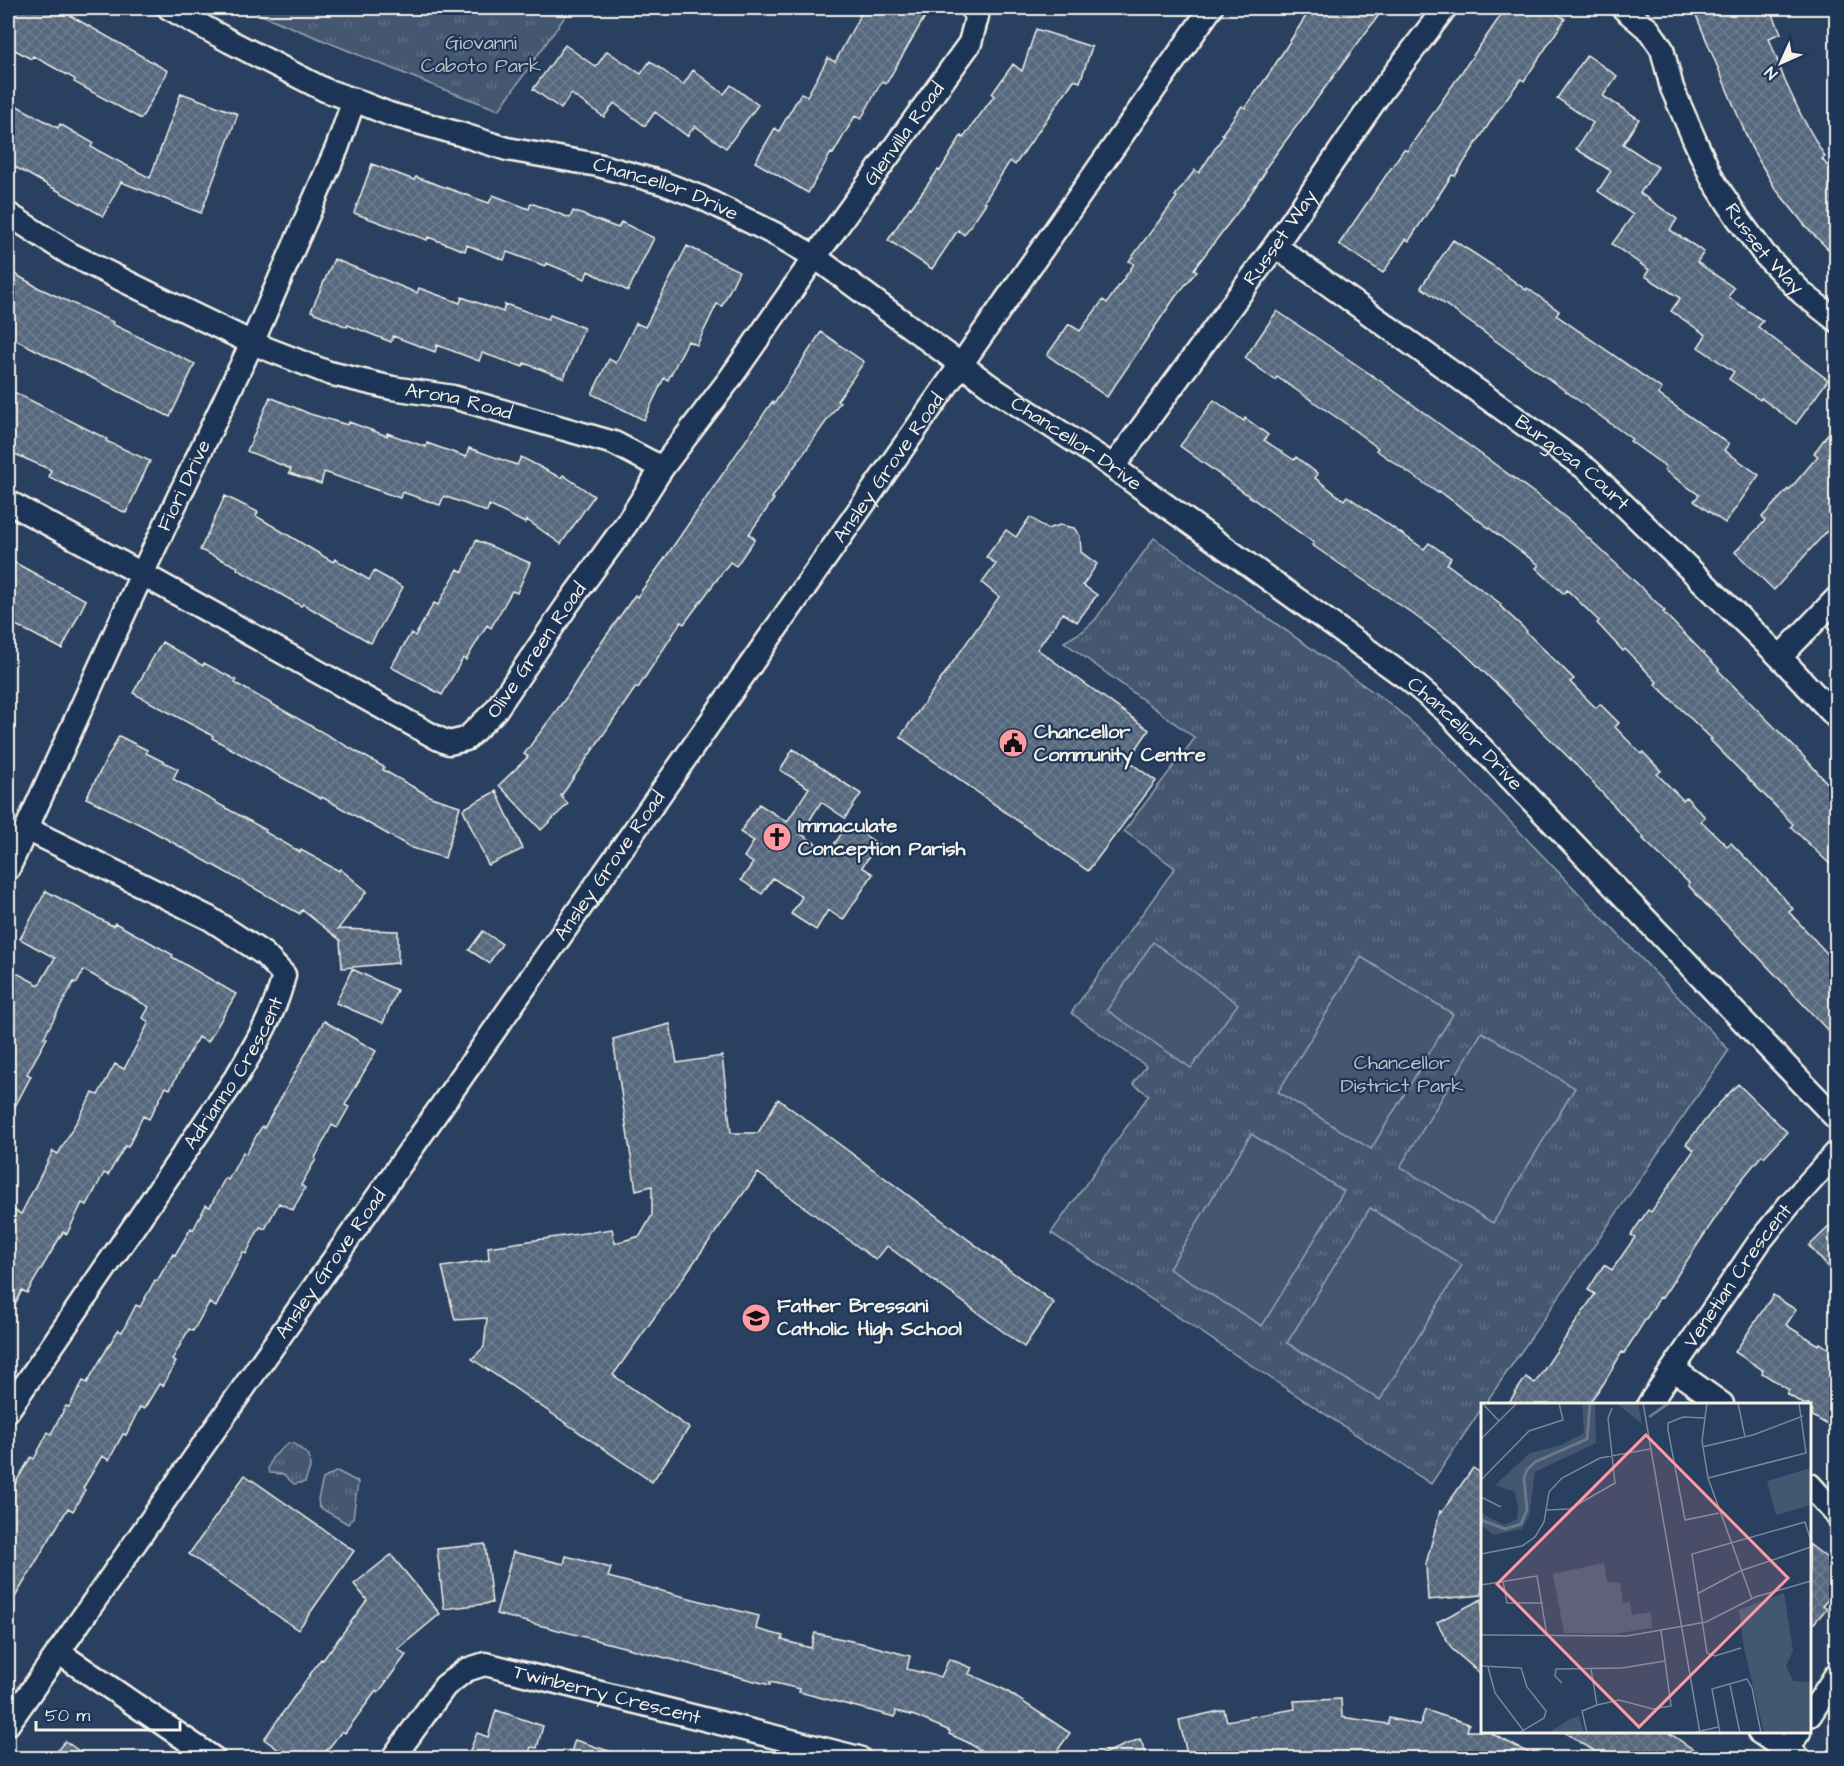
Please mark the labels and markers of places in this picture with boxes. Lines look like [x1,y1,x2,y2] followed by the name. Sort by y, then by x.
[1034,718,1206,770] place label: Chancellor Community Centre
[997,727,1029,759] public building icon: Chancellor Community Centre
[798,812,966,863] place label: Immaculate Conception Parish
[761,821,793,853] church icon: Immaculate Conception Parish
[777,1292,962,1344] place label: Father Bressani Catholic High School
[740,1302,772,1334] school or university icon: Father Bressani Catholic High School

